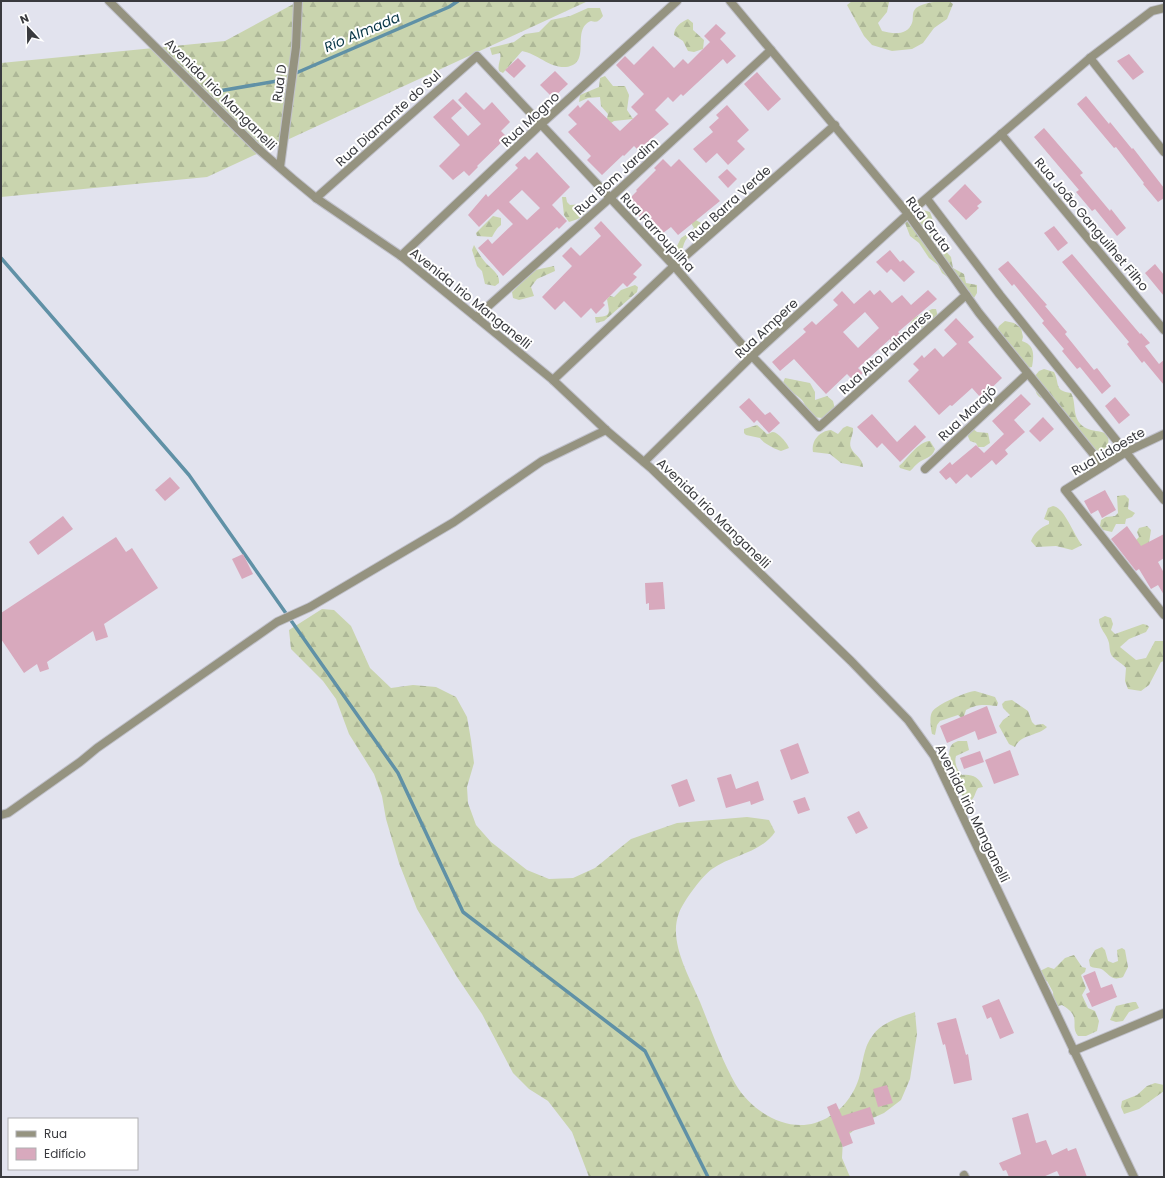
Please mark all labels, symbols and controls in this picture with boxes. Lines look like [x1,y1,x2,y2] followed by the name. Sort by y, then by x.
[321,7,404,57] water label: Río Almada
[8,8,48,48] north arrow
[17,10,31,28] text: N
[160,34,281,155] street label: Avenida Irio Manganelli
[267,63,292,103] street label: Rua D
[331,66,445,171] street label: Rua Diamante do Sul
[497,87,564,151] street label: Rua Mogno
[570,133,663,219] street label: Rua Bom Jardim
[1030,153,1153,295] street label: Rua João Ganguilhet Filho
[684,161,775,246] street label: Rua Barra Verde
[616,188,700,276] street label: Rua Farroupilha
[901,193,956,256] street label: Rua Gruta
[406,243,536,353] street label: Avenida Irio Manganelli
[730,294,802,363] street label: Rua Ampere
[835,306,936,399] street label: Rua Alto Palmares
[934,381,1001,445] street label: Rua Marajó
[1068,423,1149,480] street label: Rua Lidoeste
[653,454,775,573] street label: Avenida Irio Manganelli
[931,741,1014,886] street label: Avenida Irio Manganelli
[8,1118,138,1170] legend
[44,1125,67,1142] text: Rua
[44,1145,86,1162] text: Edifício

